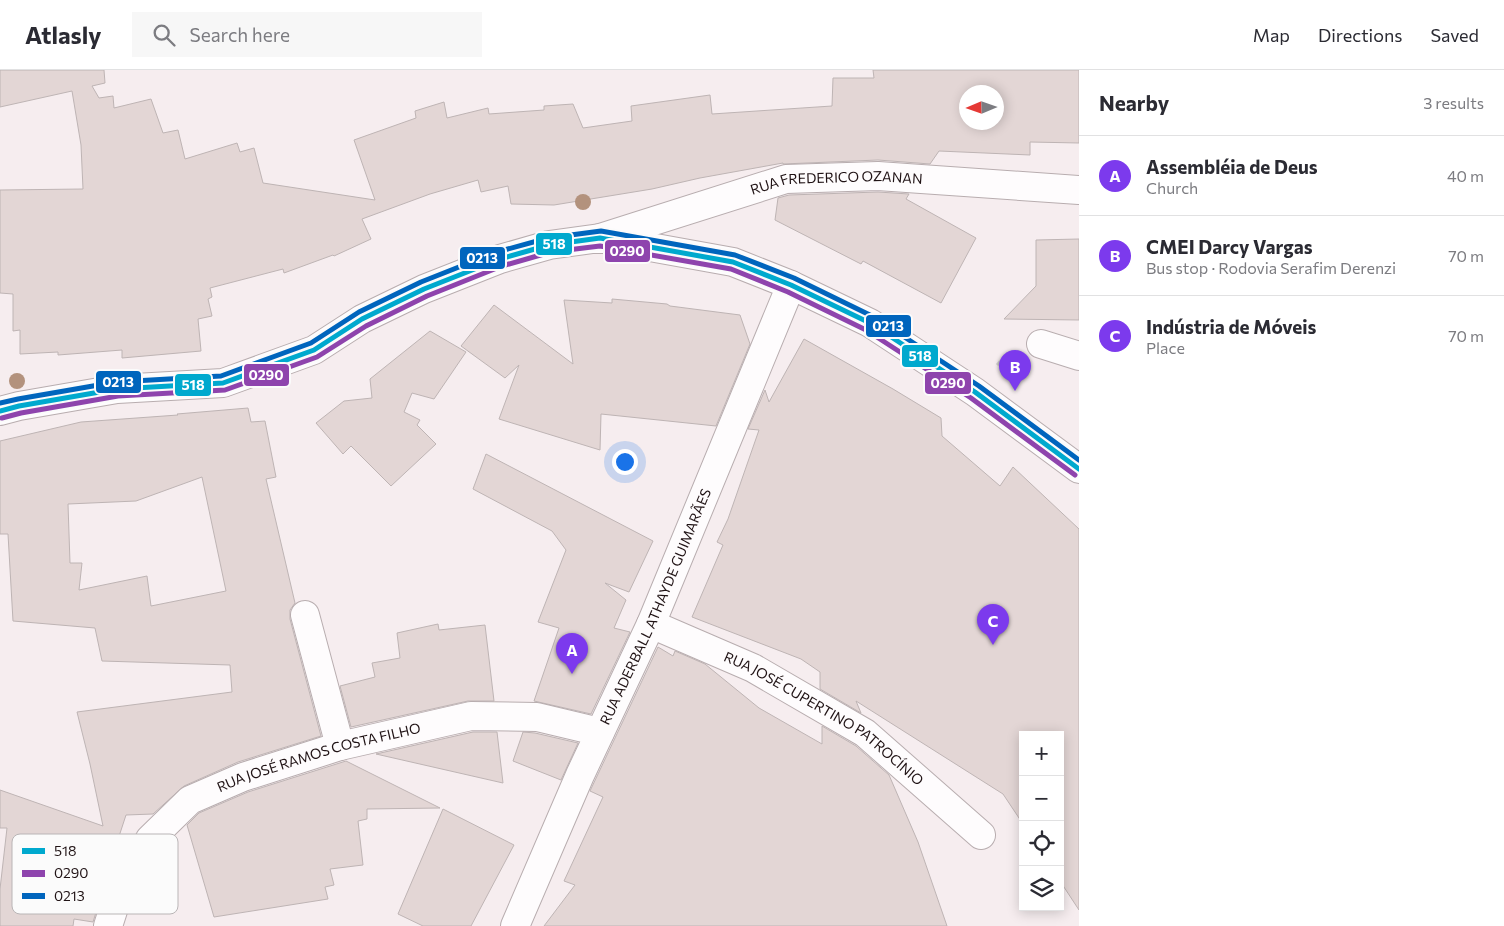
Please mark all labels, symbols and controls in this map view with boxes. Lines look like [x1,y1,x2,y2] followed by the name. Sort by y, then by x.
[132,12,482,57] search box
[25,20,102,49] text: Atlasly
[150,21,178,49] icon: search
[190,23,290,46] text: Search here
[1253,24,1290,46] text: Map
[1318,24,1402,46] text: Directions
[1430,24,1479,46] text: Saved
[959,85,1004,130] north arrow
[1099,90,1169,115] text: Nearby
[1423,93,1484,112] text: 3 results
[1146,155,1318,178] text: Assembléia de Deus
[1109,166,1121,185] text: A
[1447,166,1484,185] text: 40 m
[748,167,923,198] street label: RUA FREDERICO OZANAN
[1146,178,1198,197] text: Church
[535,232,573,256] line badge: 518
[542,235,566,252] text: 518
[1146,235,1313,258] text: CMEI Darcy Vargas
[604,239,651,263] line badge: 0290
[609,242,645,259] text: 0290
[459,246,506,270] line badge: 0213
[1110,246,1120,265] text: B
[1448,246,1484,265] text: 70 m
[466,249,498,266] text: 0213
[1146,258,1396,277] text: Bus stop · Rodovia Serafim Derenzi
[865,314,912,338] line badge: 0213
[1146,315,1316,338] text: Indústria de Móveis
[872,317,904,334] text: 0213
[1110,326,1120,345] text: C
[1448,326,1484,345] text: 70 m
[1146,338,1185,357] text: Place
[901,344,939,368] line badge: 518
[908,347,932,364] text: 518
[999,350,1031,391] pin: B
[243,363,290,387] line badge: 0290
[248,366,284,383] text: 0290
[95,370,142,394] line badge: 0213
[924,371,972,395] line badge: 0290
[102,373,134,390] text: 0213
[174,373,212,397] line badge: 518
[930,374,966,391] text: 0290
[181,376,205,393] text: 518
[612,449,638,475] your location
[596,486,714,727] street label: RUA ADERBALL ATHAYDE GUIMARÃES
[977,604,1009,645] pin: C
[556,633,588,674] pin: A
[722,648,927,789] street label: RUA JOSÉ CUPERTINO PATROCÍNIO
[214,719,422,795] street label: RUA JOSÉ RAMOS COSTA FILHO
[1019,731,1064,911] map controls
[1019,731,1064,776] button: +
[1019,776,1064,821] button: −
[1019,821,1064,866] button: locate
[12,834,178,914] legend
[54,842,77,859] text: 518
[54,864,88,881] text: 0290
[1019,866,1064,911] button: layers
[54,887,85,904] text: 0213

